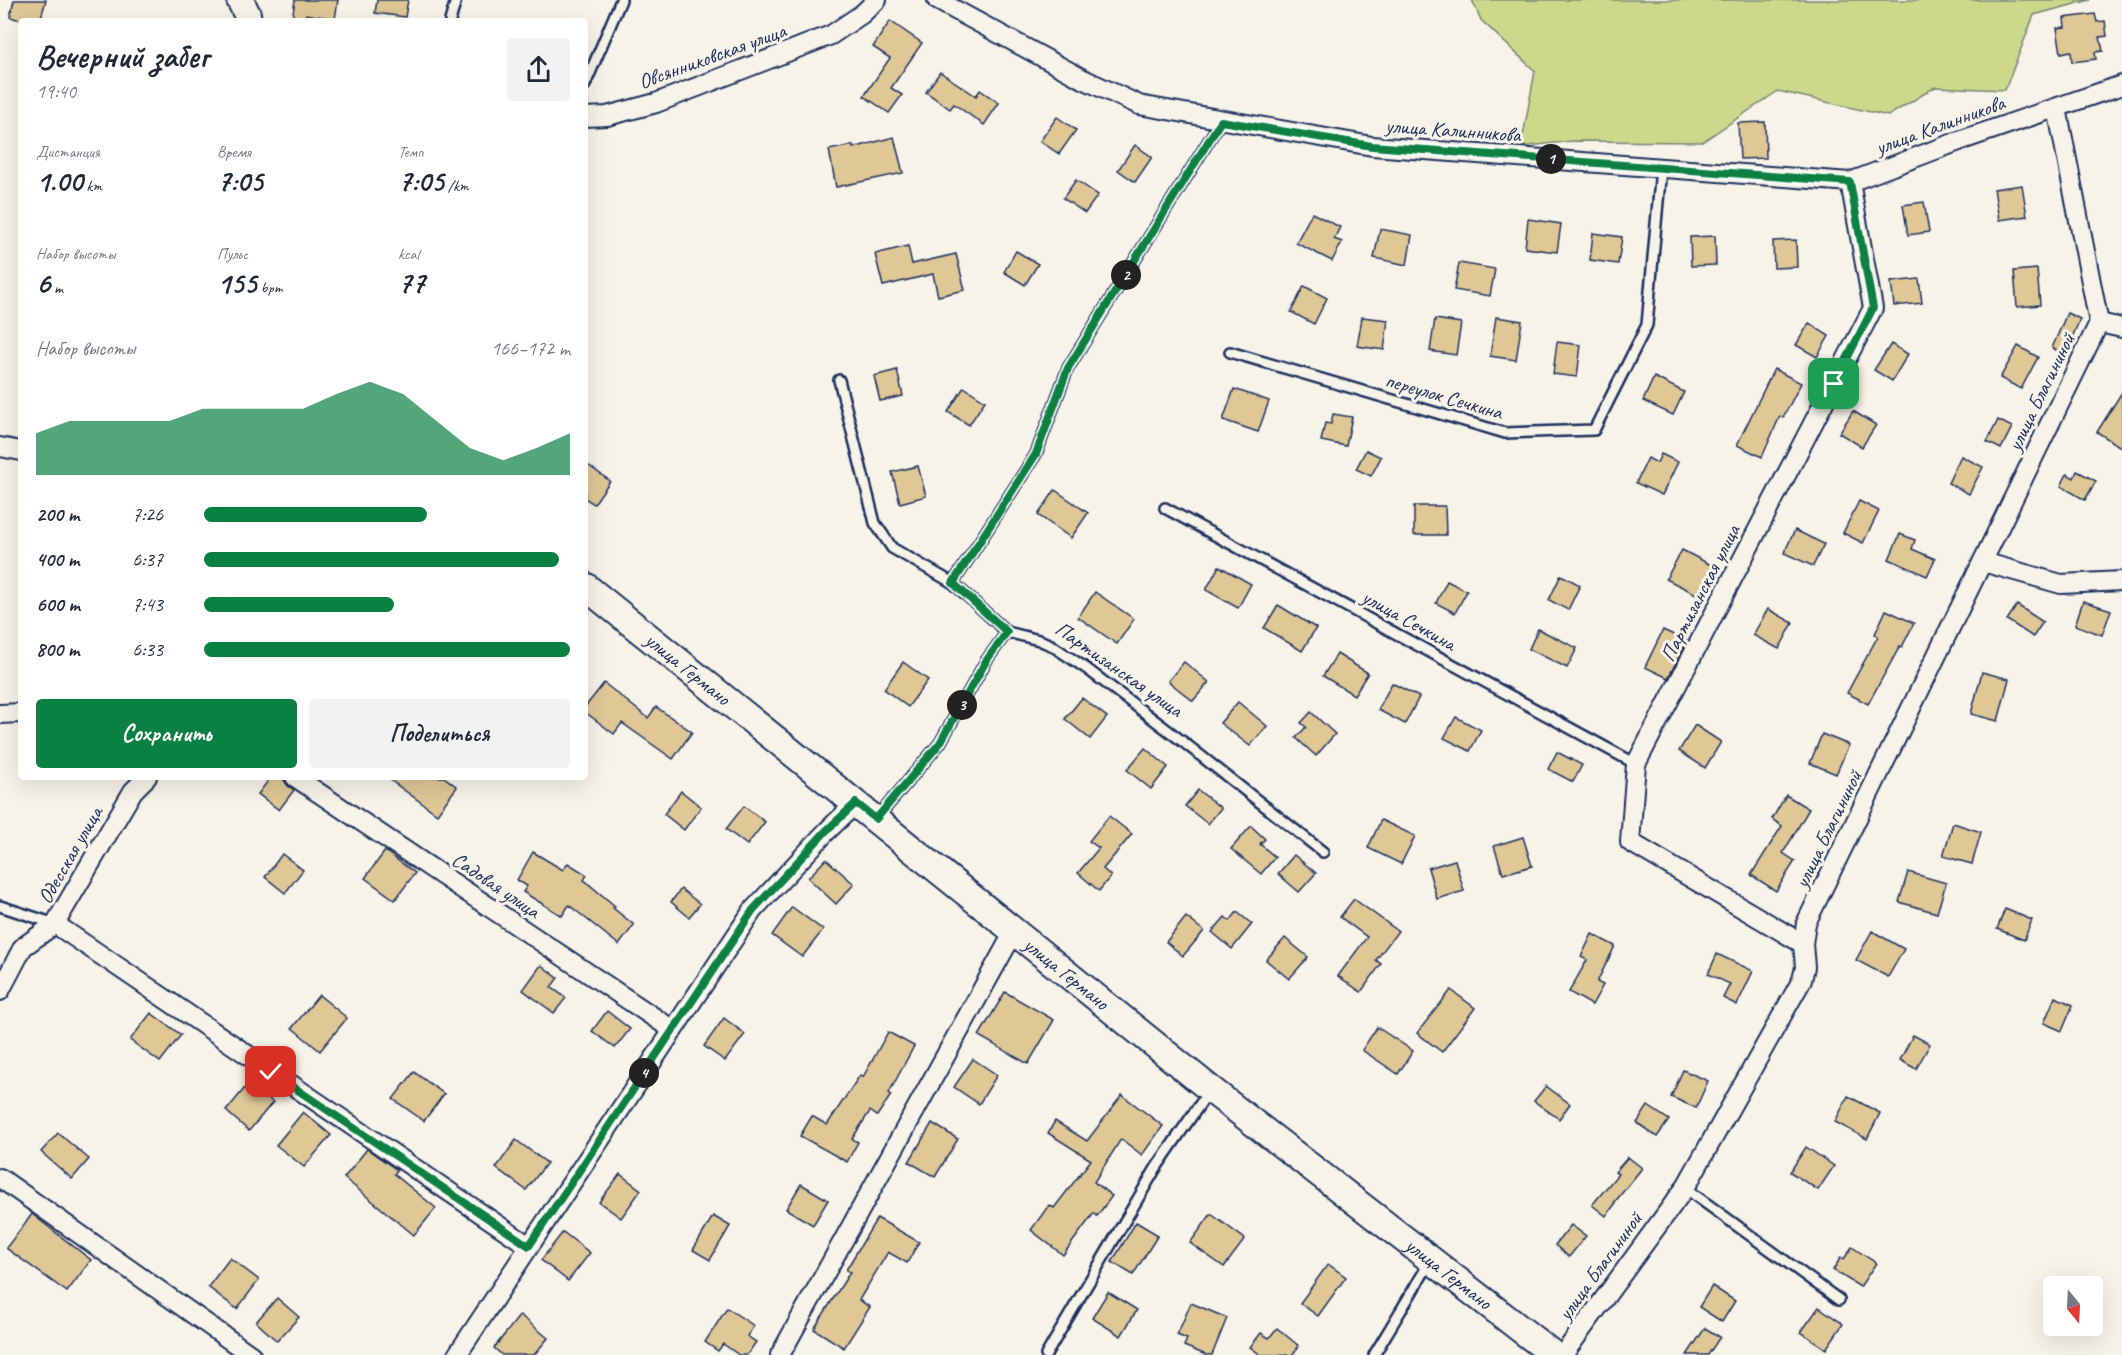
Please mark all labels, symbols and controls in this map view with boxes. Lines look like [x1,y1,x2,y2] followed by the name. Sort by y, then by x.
[635,17,791,95] street label: Овсянниковская улица
[36,35,209,77] text: Вечерний забег
[507,38,570,101] button: share
[36,79,76,104] text: 19:40
[1870,89,2009,161] street label: улица Калинникова
[1383,112,1523,148] street label: улица Калинникова
[36,142,100,162] text: Дистанция
[217,142,251,162] text: Время
[398,142,424,162] text: Темп
[1536,144,1566,174] pin: 1
[1547,149,1555,169] text: 1
[36,162,82,200] text: 1.00
[217,162,263,200] text: 7:05
[398,162,444,200] text: 7:05
[82,176,102,196] text: km
[444,176,469,196] text: /km
[36,244,115,264] text: Набор высоты
[217,244,248,264] text: Пульс
[398,244,419,264] text: kcal
[1111,260,1141,290] pin: 2
[36,264,50,302] text: 6
[217,264,257,302] text: 155
[398,264,425,302] text: 77
[1122,265,1130,285] text: 2
[50,278,63,298] text: m
[257,278,282,298] text: bpm
[2000,328,2081,457] street label: улица Благининой
[36,336,135,361] text: Набор высоты
[491,336,570,361] text: 166–172 m
[1808,358,1859,409] pin
[1382,367,1507,426] street label: переулок Сечкина
[1817,367,1850,400] icon: arrive
[36,502,79,527] text: 200 m
[132,502,163,527] text: 7:26
[1654,519,1746,666] street label: Партизанская улица
[36,547,79,572] text: 400 m
[132,547,163,572] text: 6:37
[1356,583,1463,658] street label: улица Сечкина
[36,592,80,617] text: 600 m
[132,592,163,617] text: 7:43
[1050,615,1189,724] street label: Партизанская улица
[638,625,737,712] street label: улица Германо
[36,637,79,662] text: 800 m
[132,637,163,662] text: 6:33
[947,690,977,720] pin: 3
[958,695,966,715] text: 3
[36,699,297,768] button: Сохранить
[309,699,570,768] button: Поделиться
[1787,765,1868,894] street label: улица Благининой
[32,800,109,908] street label: Одесская улица
[447,846,547,925] street label: Садовая улица
[1017,930,1116,1017] street label: улица Германо
[245,1046,296,1097] pin
[254,1055,287,1088] icon: check
[629,1058,659,1088] pin: 4
[640,1063,648,1083] text: 4
[1551,1206,1649,1327] street label: улица Благининой
[1399,1231,1498,1316] street label: улица Германо
[2043,1276,2103,1336] north arrow
[2043,1276,2103,1336] map controls

